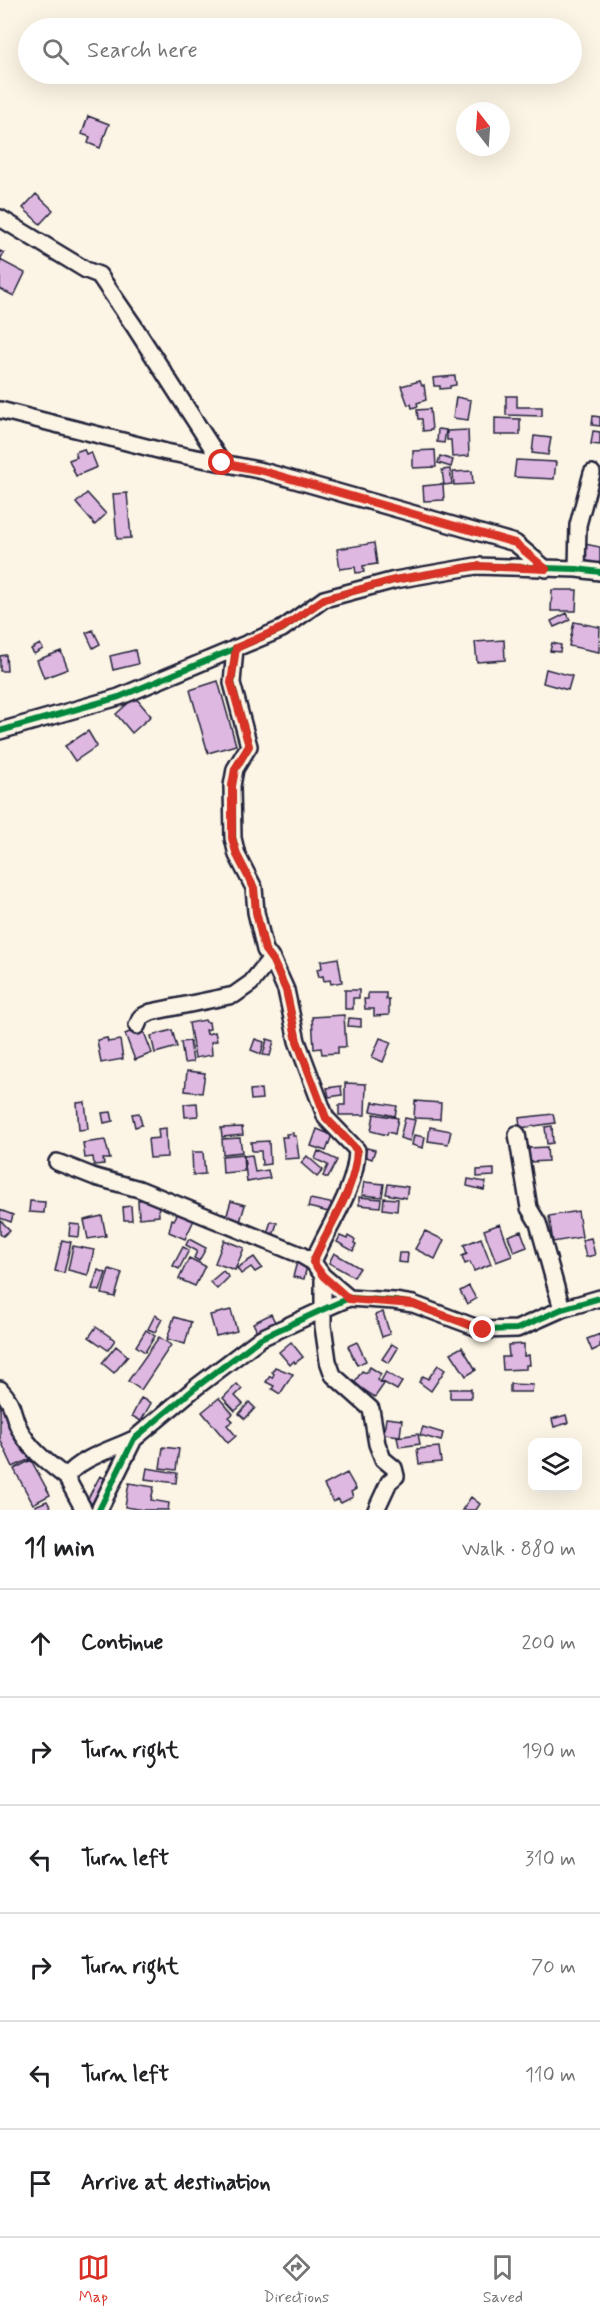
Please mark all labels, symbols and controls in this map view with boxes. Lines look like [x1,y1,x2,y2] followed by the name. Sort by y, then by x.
[18,18,582,84] search box
[39,35,72,68] icon: search
[87,37,198,65] text: Search here
[456,102,510,156] north arrow
[208,449,234,475] route start
[469,1316,495,1342] route end
[528,1438,582,1492] map controls
[528,1438,582,1492] button: layers
[24,1532,95,1566] text: 11 min
[462,1536,576,1563] text: Walk · 880 m
[24,1627,57,1660] icon: ahead
[81,1629,163,1657] text: Continue
[521,1630,576,1657] text: 200 m
[24,1735,57,1768] icon: right
[81,1737,179,1765] text: Turn right
[522,1738,576,1765] text: 190 m
[24,1843,57,1876] icon: left
[81,1845,169,1873] text: Turn left
[525,1846,576,1873] text: 310 m
[24,1951,57,1984] icon: right
[81,1953,179,1981] text: Turn right
[531,1954,576,1981] text: 70 m
[24,2059,57,2092] icon: left
[81,2061,169,2089] text: Turn left
[525,2062,576,2089] text: 110 m
[24,2167,57,2200] icon: arrive
[81,2169,271,2197] text: Arrive at destination
[77,2251,110,2308] tab: Map
[263,2251,329,2308] tab: Directions
[483,2251,523,2308] tab: Saved

